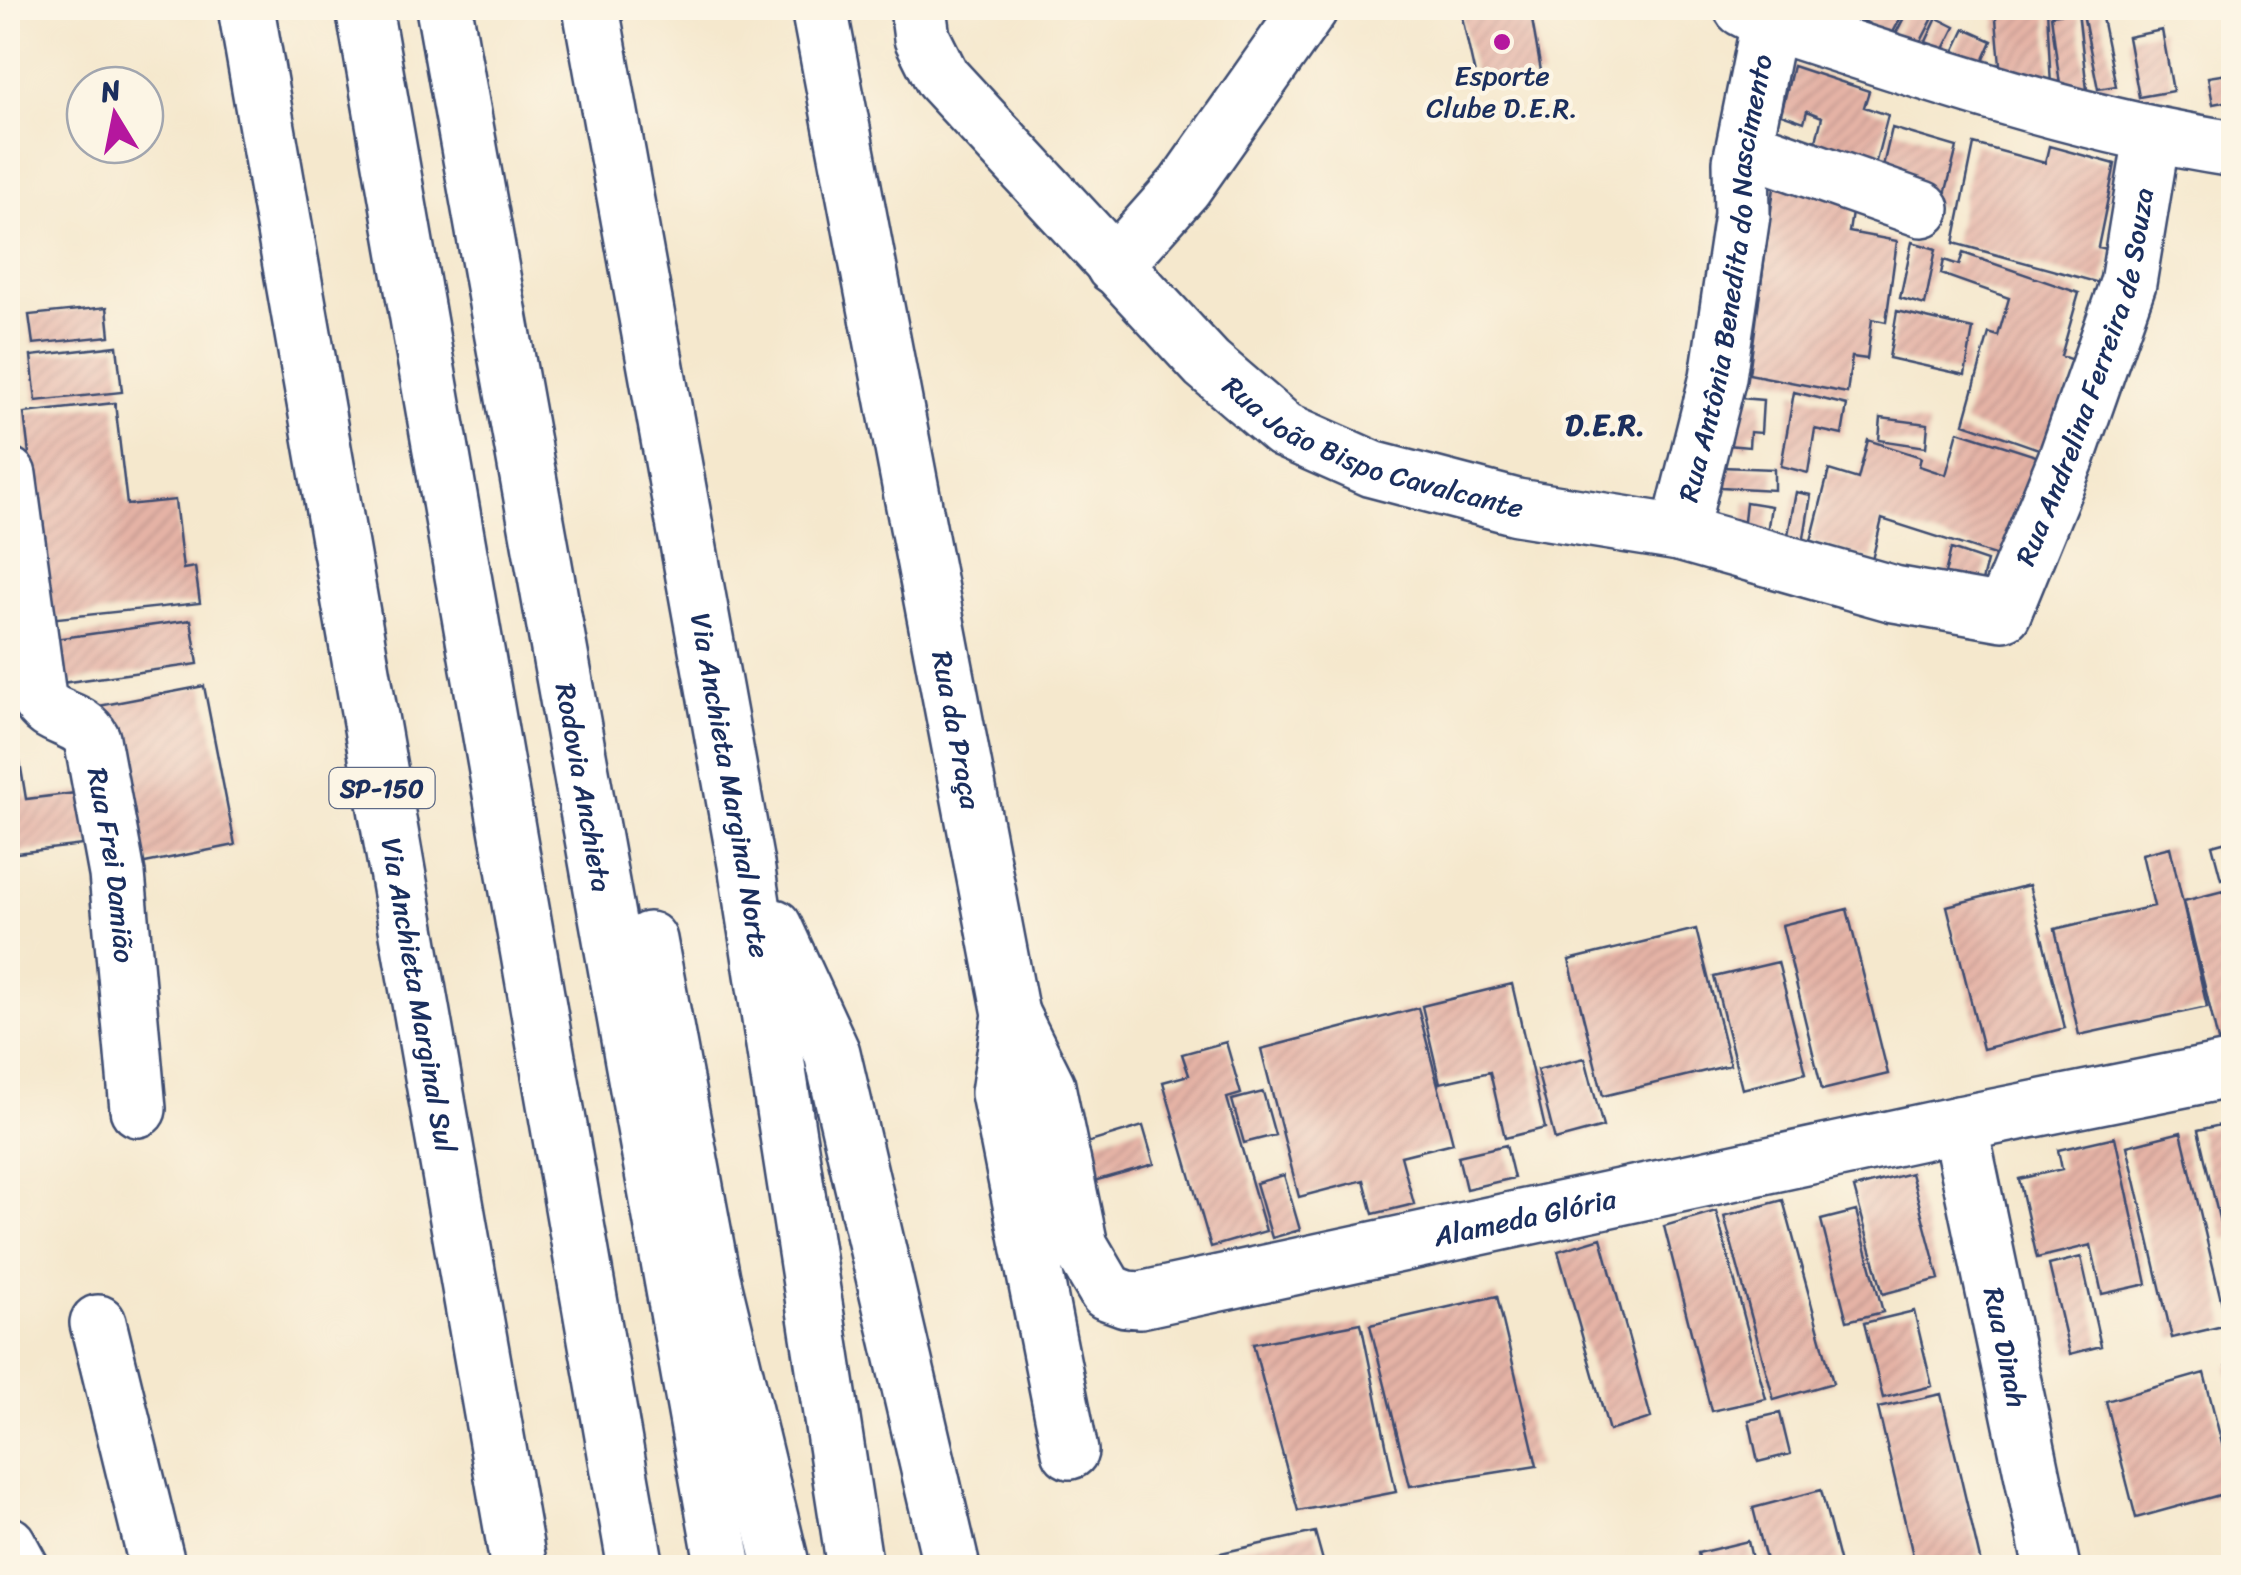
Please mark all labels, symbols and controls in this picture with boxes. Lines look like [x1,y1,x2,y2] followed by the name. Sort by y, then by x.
[1491,31,1513,53] marker: Esporte Clube D.E.R.
[1664,50,1787,507] street label: Rua Antônia Benedita do Nascimento
[1426,51,1578,132] place label: Esporte Clube D.E.R.
[65,65,165,165] north arrow
[96,65,125,117] text: N
[2001,184,2168,573] street label: Rua Andrelina Ferreira de Souza
[1211,363,1529,533] street label: Rua João Bispo Cavalcante
[1565,398,1645,452] district label: D.E.R.
[676,609,784,962] street label: Via Anchieta Marginal Norte
[917,647,996,814] street label: Rua da Praça
[541,679,626,896] street label: Rodovia Anchieta
[73,764,149,965] street label: Rua Frei Damião
[330,768,434,808] road number: SP-150
[367,834,470,1157] street label: Via Anchieta Marginal Sul
[1428,1174,1622,1261] street label: Alameda Glória
[1969,1283,2042,1412] street label: Rua Dinah

